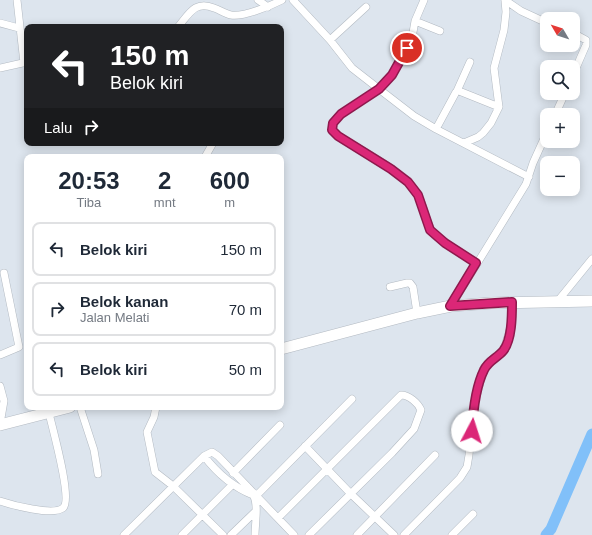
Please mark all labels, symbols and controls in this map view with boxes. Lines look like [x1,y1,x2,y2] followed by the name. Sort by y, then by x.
[540,12,580,52] north arrow
[540,12,580,196] map controls
[390,31,424,65] pin
[396,37,418,59] icon: arrive
[44,40,96,92] icon: left
[110,40,189,71] text: 150 m
[540,60,580,100] button: search
[110,73,183,93] text: Belok kiri
[540,108,580,148] button: +
[80,116,102,138] icon: right
[44,119,72,136] text: Lalu
[540,156,580,196] button: −
[58,167,120,194] text: 20:53
[158,167,171,194] text: 2
[210,167,250,194] text: 600
[77,195,101,210] text: Tiba
[154,195,176,210] text: mnt
[224,195,235,210] text: m
[46,238,68,260] icon: left
[80,241,148,258] text: Belok kiri
[220,241,262,258] text: 150 m
[80,293,168,310] text: Belok kanan
[46,298,68,320] icon: right
[229,301,262,318] text: 70 m
[80,310,149,325] text: Jalan Melati
[46,358,68,380] icon: left
[80,361,148,378] text: Belok kiri
[229,361,262,378] text: 50 m
[451,410,493,452] position arrow

